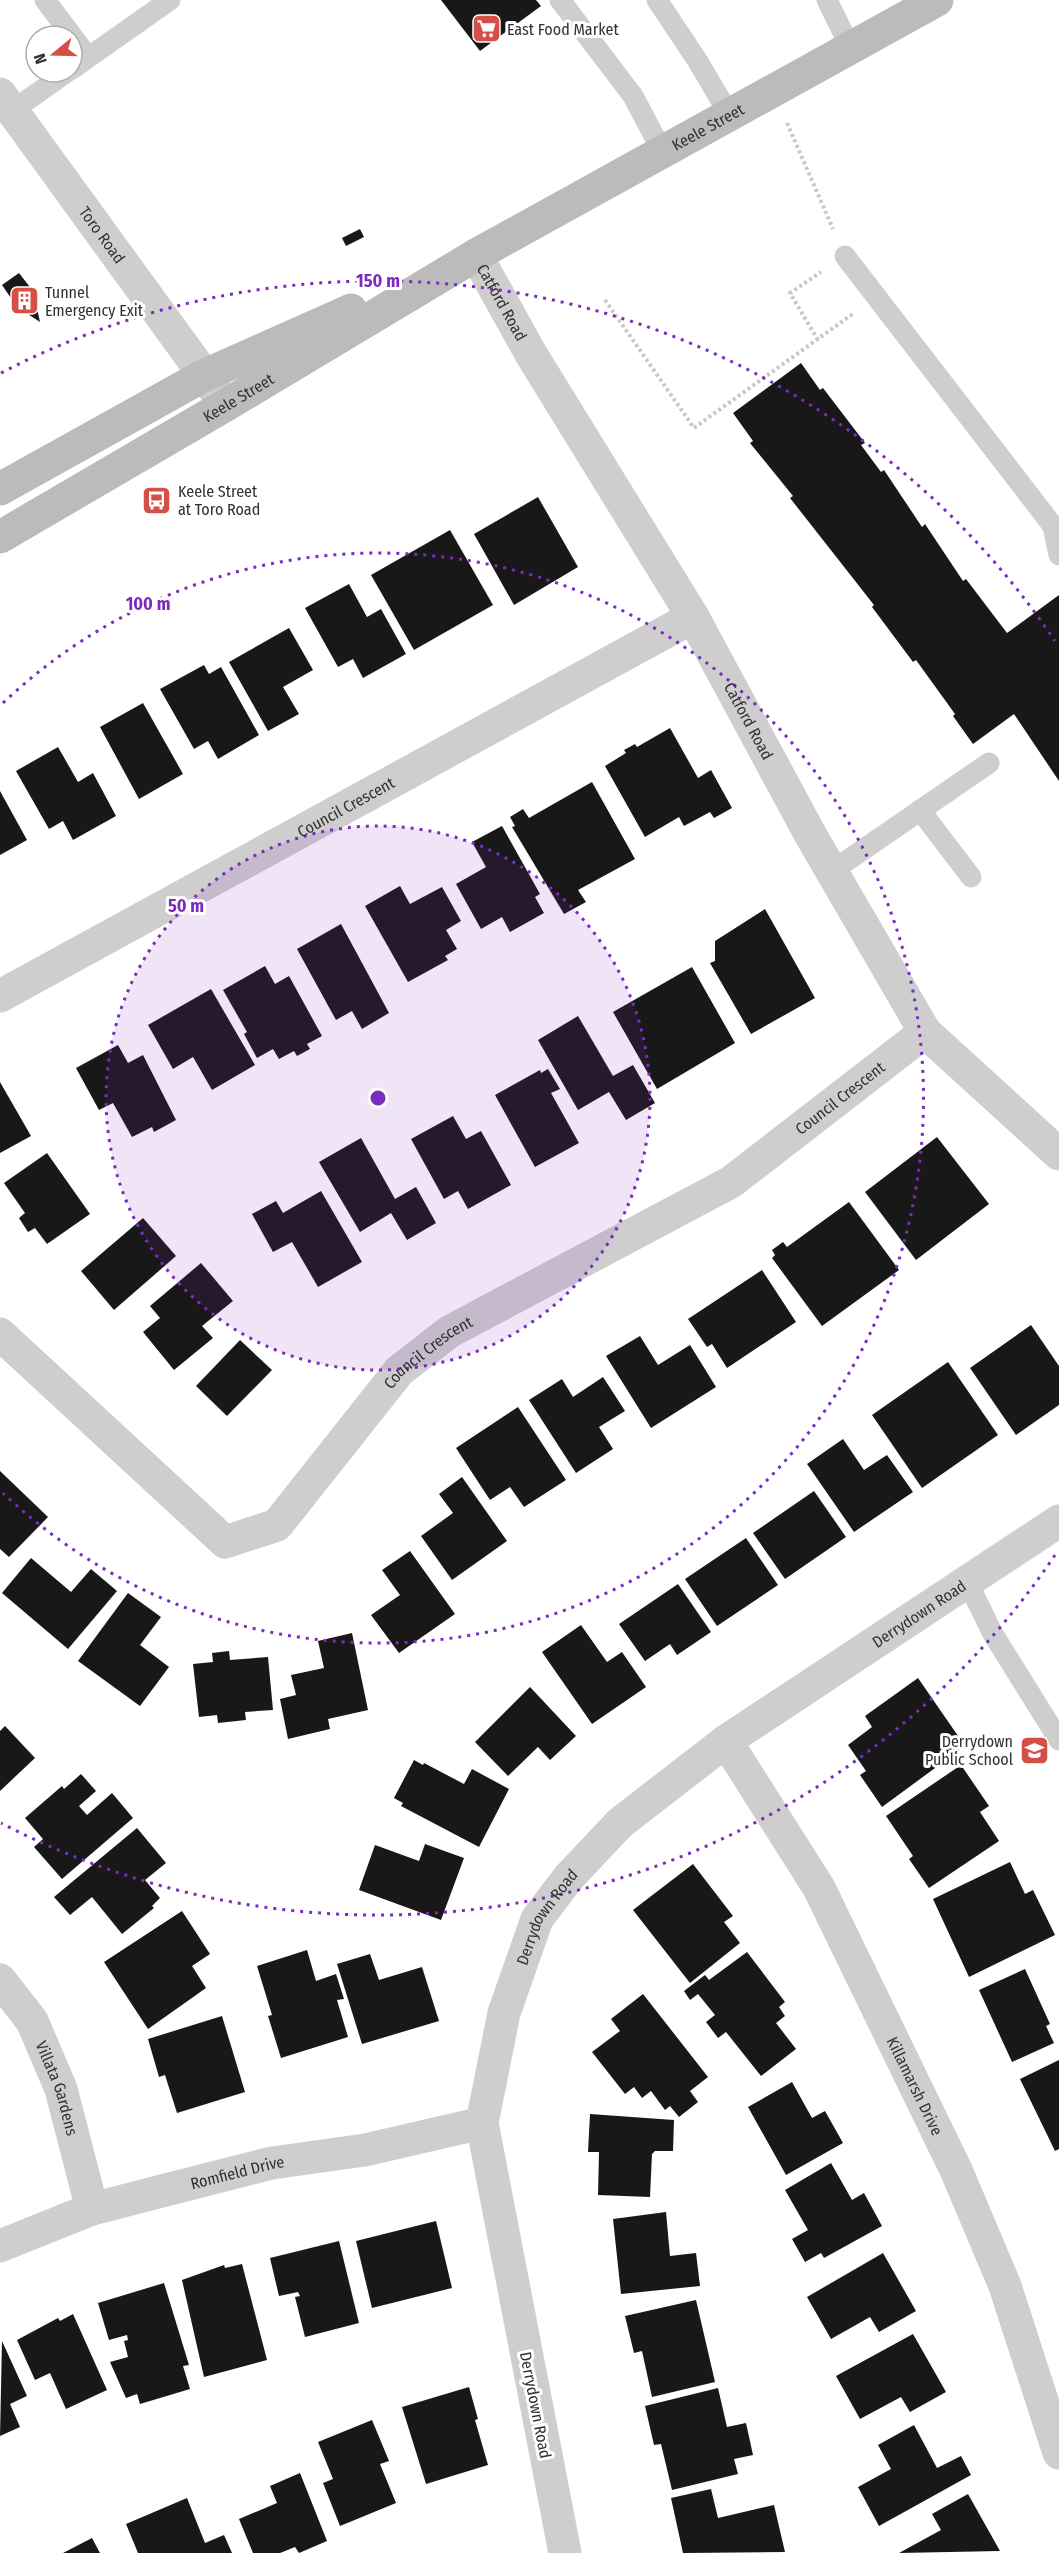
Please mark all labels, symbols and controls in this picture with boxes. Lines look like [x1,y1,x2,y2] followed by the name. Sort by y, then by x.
[470,13,502,45] supermarket icon: East Food Market
[507,20,619,39] place label: East Food Market
[24,24,84,84] north arrow
[30,51,51,66] text: N
[669,99,748,155] street label: Keele Street
[75,203,129,267] street label: Toro Road
[473,261,531,344] street label: Catford Road
[356,270,400,292] text: 150 m
[45,283,144,320] place label: Tunnel Emergency Exit
[8,285,40,317] building icon: Tunnel Emergency Exit
[200,369,278,426] street label: Keele Street
[178,482,260,519] place label: Keele Street at Toro Road
[141,484,173,516] bus stop icon: Keele Street at Toro Road
[126,593,170,615] text: 100 m
[720,679,777,763] street label: Catford Road
[294,773,398,842] street label: Council Crescent
[168,895,204,917] text: 50 m
[792,1057,889,1139] street label: Council Crescent
[368,1088,388,1108] centre of rings
[380,1312,476,1393] street label: Council Crescent
[869,1576,970,1652] street label: Derrydown Road
[925,1732,1013,1769] place label: Derrydown Public School
[1018,1734,1050,1766] school or university icon: Derrydown Public School
[513,1865,582,1968] street label: Derrydown Road
[883,2034,947,2139] street label: Killamarsh Drive
[32,2038,82,2138] street label: Villata Gardens
[188,2152,285,2193] street label: Romfield Drive
[516,2350,555,2460] street label: Derrydown Road

